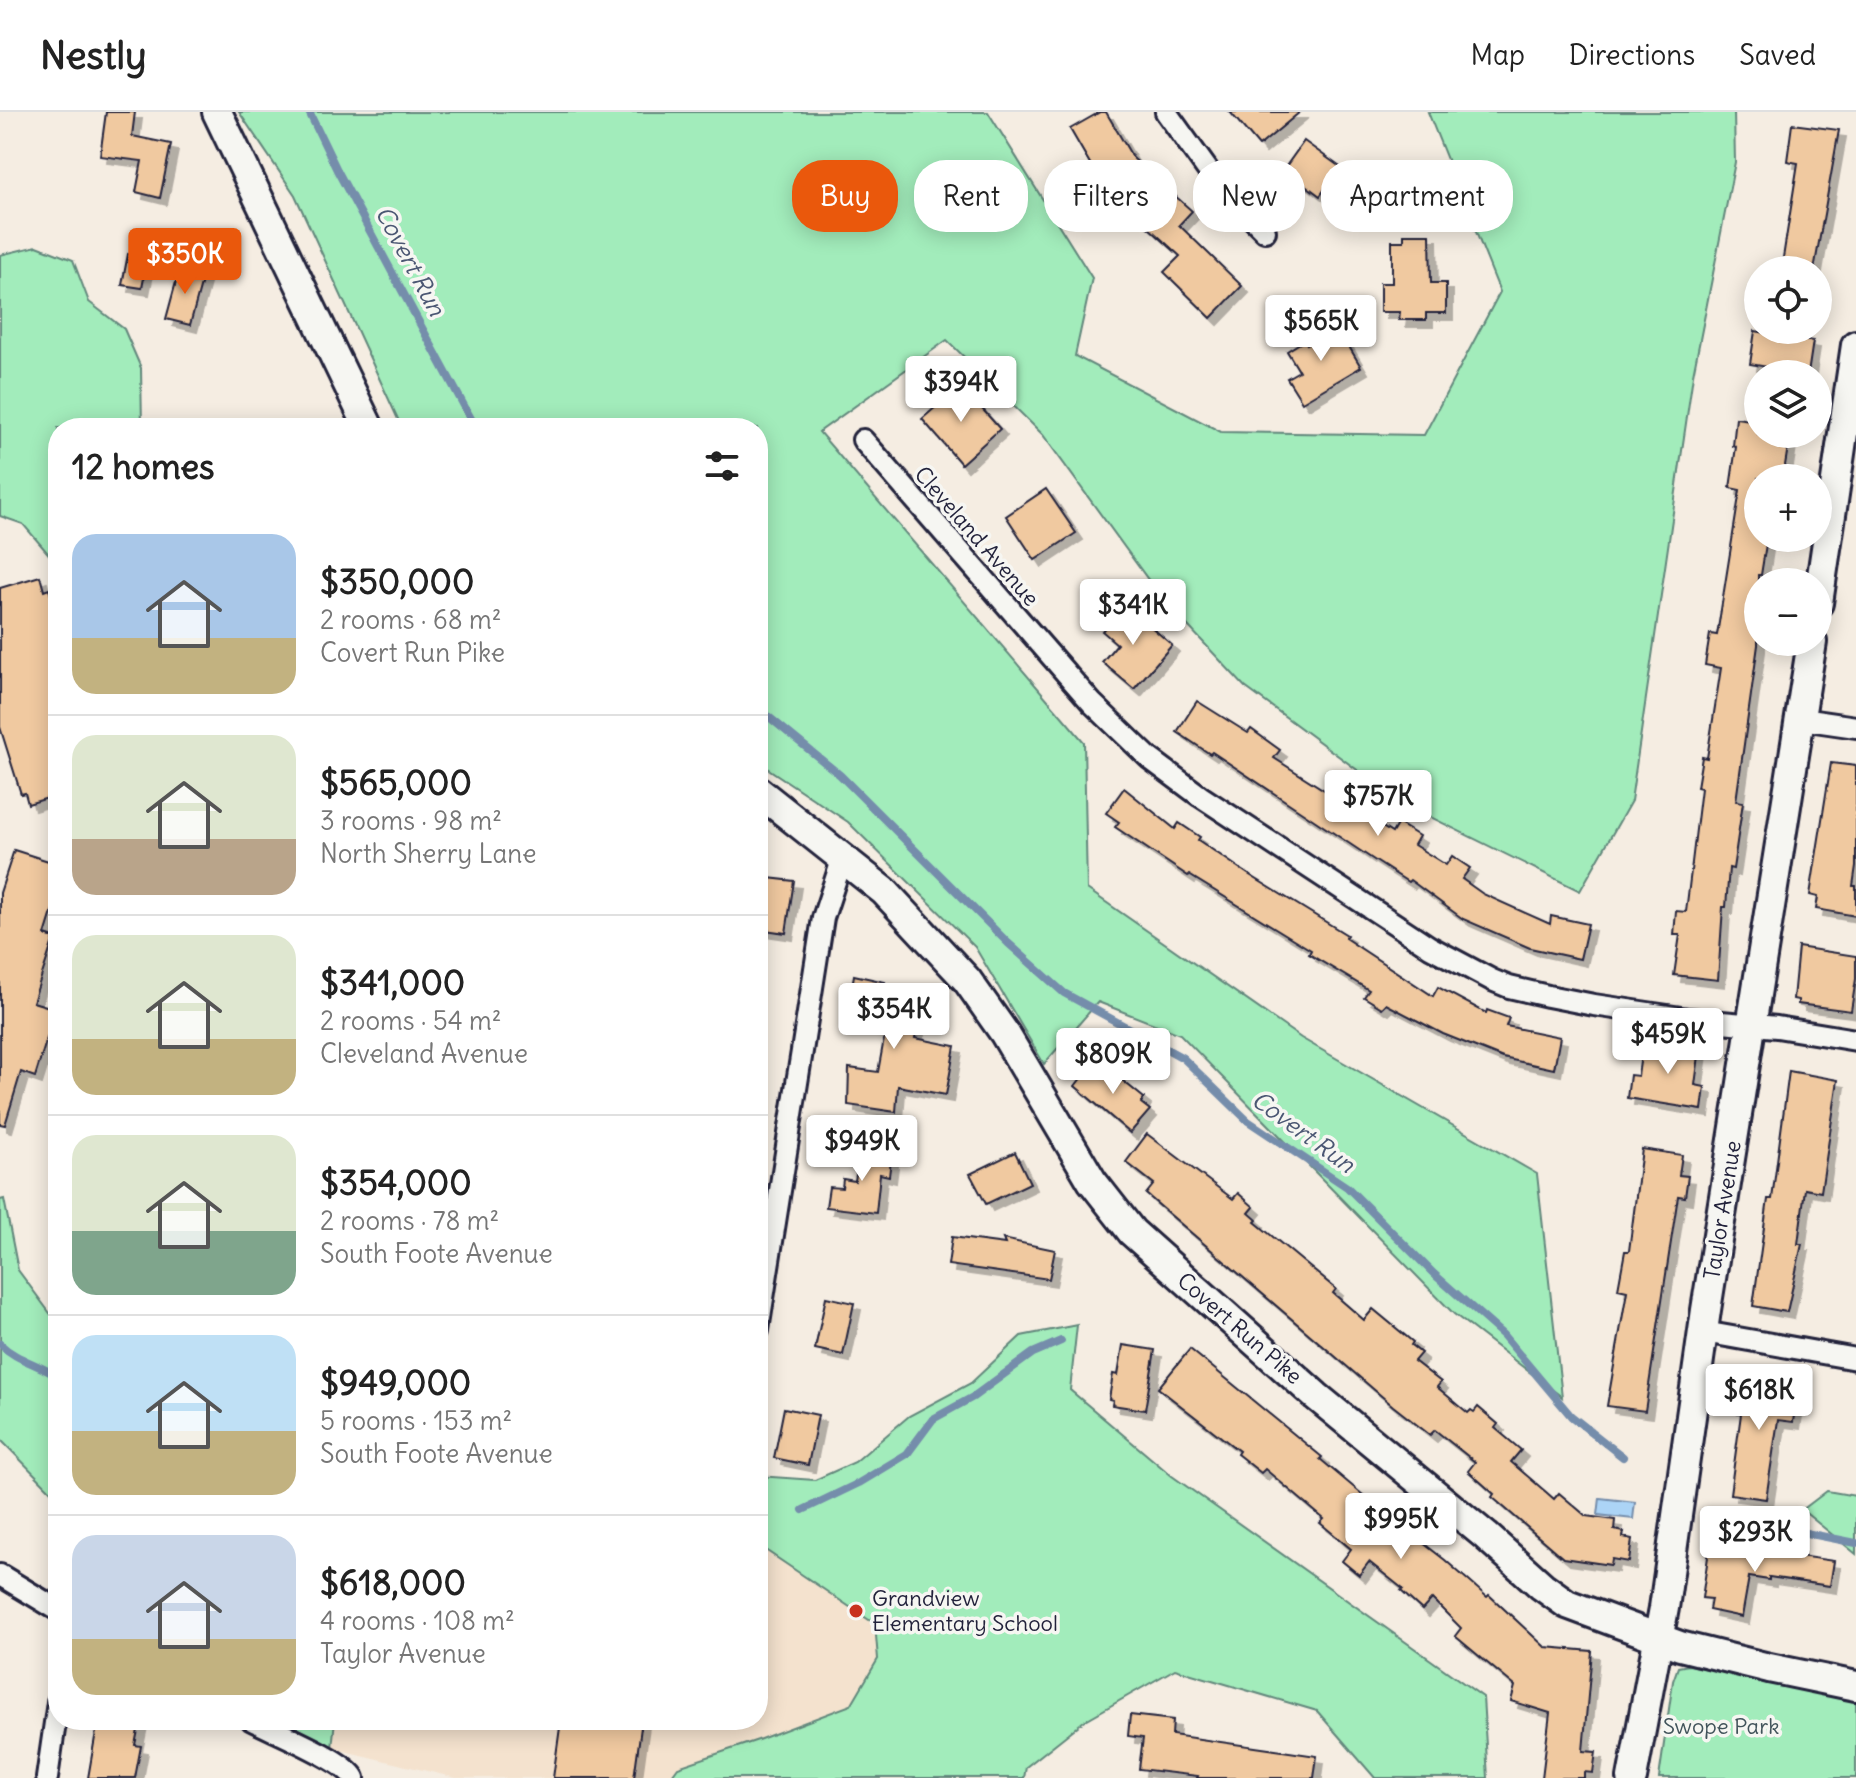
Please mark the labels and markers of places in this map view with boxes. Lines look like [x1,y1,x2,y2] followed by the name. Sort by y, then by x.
[129,228,241,296] pin: $350K
[1265,295,1377,363] pin: $565K
[905,356,1017,424] pin: $394K
[1077,579,1189,647] pin: $341K
[1322,770,1434,838] pin: $757K
[838,983,950,1051] pin: $354K
[1612,1008,1724,1076] pin: $459K
[1057,1028,1169,1096] pin: $809K
[806,1115,918,1183] pin: $949K
[1703,1364,1815,1432] pin: $618K
[1345,1493,1457,1561] pin: $995K
[1699,1506,1811,1574] pin: $293K
[872,1584,1058,1637] place label: Grandview Elementary School
[847,1602,865,1620] marker: Grandview Elementary School

